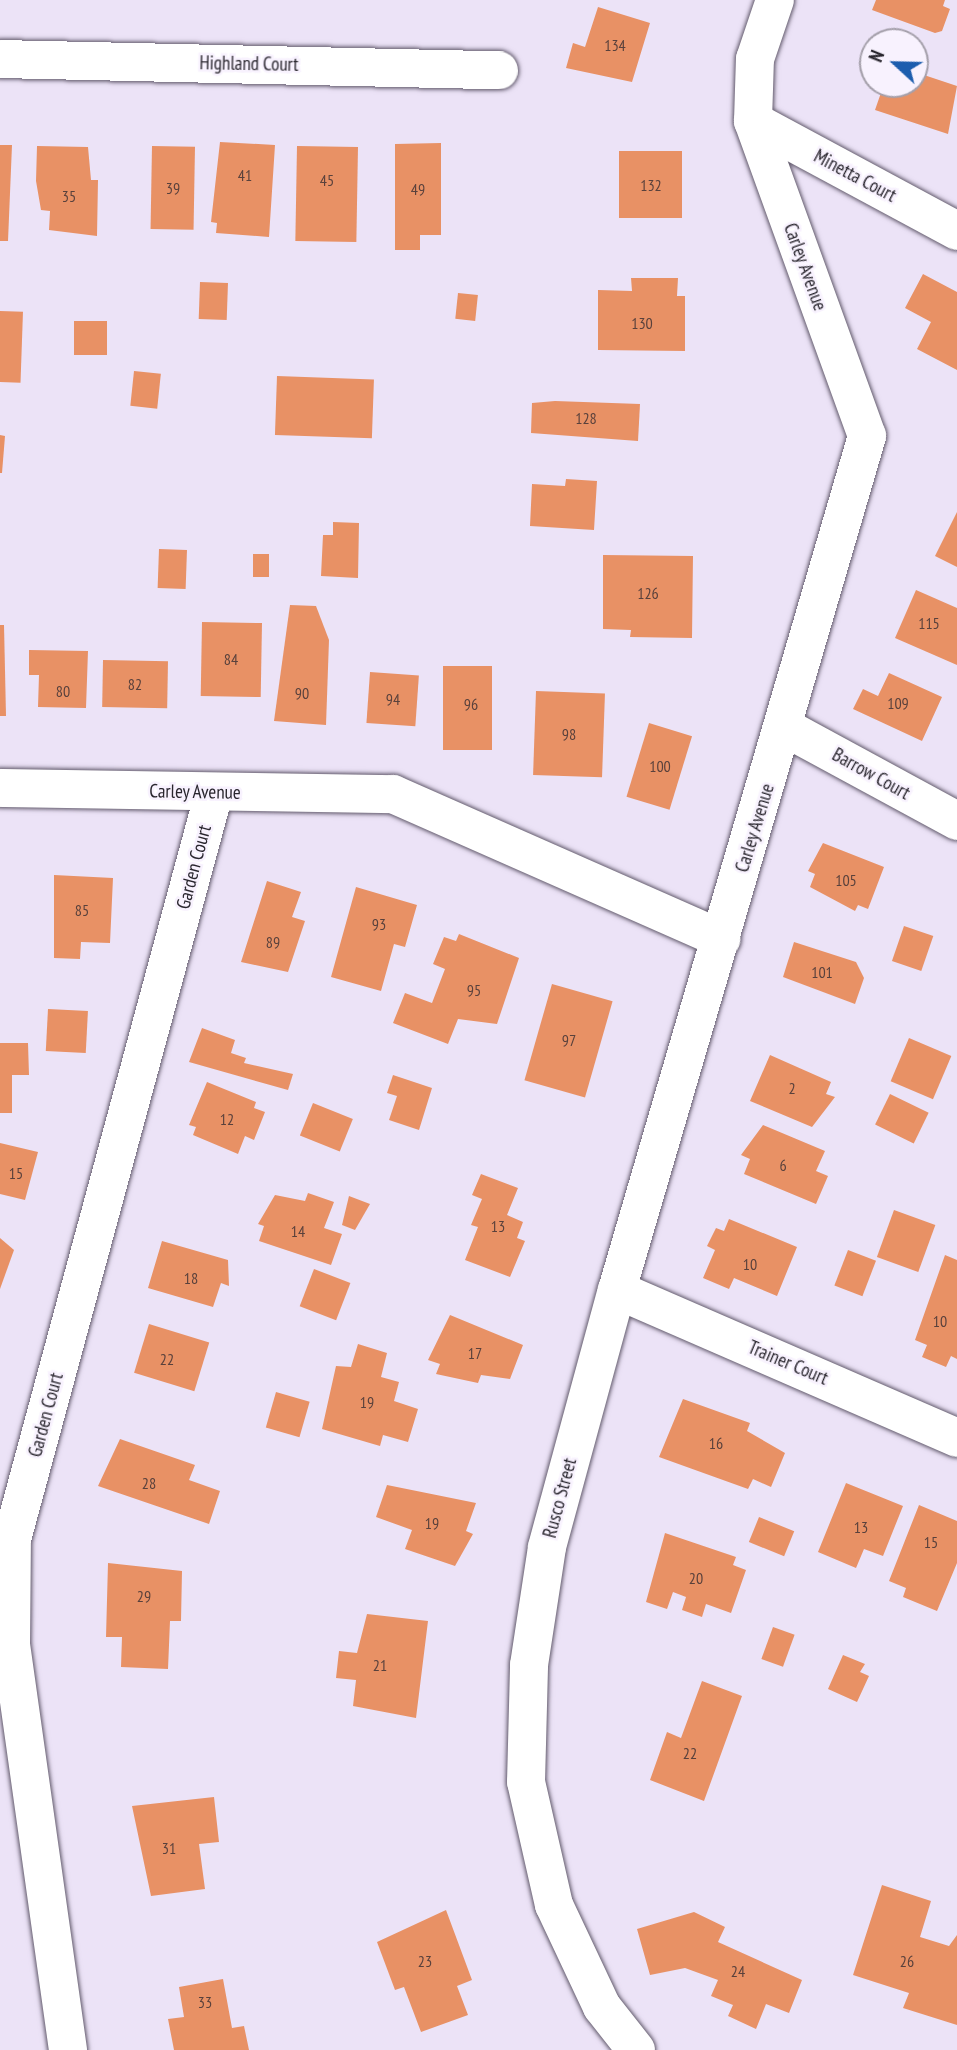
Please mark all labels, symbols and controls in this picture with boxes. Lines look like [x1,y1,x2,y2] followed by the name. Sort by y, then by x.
[859,28,929,98] north arrow
[604,35,626,55] house number: 134
[863,47,889,65] text: N
[199,52,299,76] street label: Highland Court
[810,145,900,207] street label: Minetta Court
[238,165,252,185] house number: 41
[320,170,334,190] house number: 45
[640,175,662,195] house number: 132
[166,178,180,198] house number: 39
[411,179,425,199] house number: 49
[62,186,76,206] house number: 35
[778,220,832,314] street label: Carley Avenue
[631,313,653,333] house number: 130
[575,408,597,428] house number: 128
[637,583,659,603] house number: 126
[918,613,940,633] house number: 115
[224,649,238,669] house number: 84
[128,674,142,694] house number: 82
[56,681,70,701] house number: 80
[295,683,309,703] house number: 90
[386,689,400,709] house number: 94
[887,693,909,713] house number: 109
[464,694,478,714] house number: 96
[562,724,576,744] house number: 98
[828,743,914,805] street label: Barrow Court
[649,756,671,776] house number: 100
[149,780,241,804] street label: Carley Avenue
[731,780,779,876] street label: Carley Avenue
[172,822,216,912] street label: Garden Court
[835,870,857,890] house number: 105
[75,900,89,920] house number: 85
[372,914,386,934] house number: 93
[266,932,280,952] house number: 89
[811,962,833,982] house number: 101
[467,980,481,1000] house number: 95
[562,1030,576,1050] house number: 97
[788,1078,796,1098] house number: 2
[220,1109,234,1129] house number: 12
[779,1155,787,1175] house number: 6
[9,1163,23,1183] house number: 15
[491,1216,505,1236] house number: 13
[291,1221,305,1241] house number: 14
[743,1254,757,1274] house number: 10
[184,1268,198,1288] house number: 18
[933,1311,947,1331] house number: 10
[745,1336,831,1390] street label: Trainer Court
[468,1343,482,1363] house number: 17
[160,1349,174,1369] house number: 22
[24,1370,68,1460] street label: Garden Court
[360,1392,374,1412] house number: 19
[709,1433,723,1453] house number: 16
[538,1456,582,1540] street label: Rusco Street
[142,1473,156,1493] house number: 28
[425,1513,439,1533] house number: 19
[854,1517,868,1537] house number: 13
[924,1532,938,1552] house number: 15
[689,1568,703,1588] house number: 20
[137,1586,151,1606] house number: 29
[373,1655,387,1675] house number: 21
[683,1743,697,1763] house number: 22
[162,1838,176,1858] house number: 31
[418,1951,432,1971] house number: 23
[900,1951,914,1971] house number: 26
[731,1961,745,1981] house number: 24
[198,1992,212,2012] house number: 33

